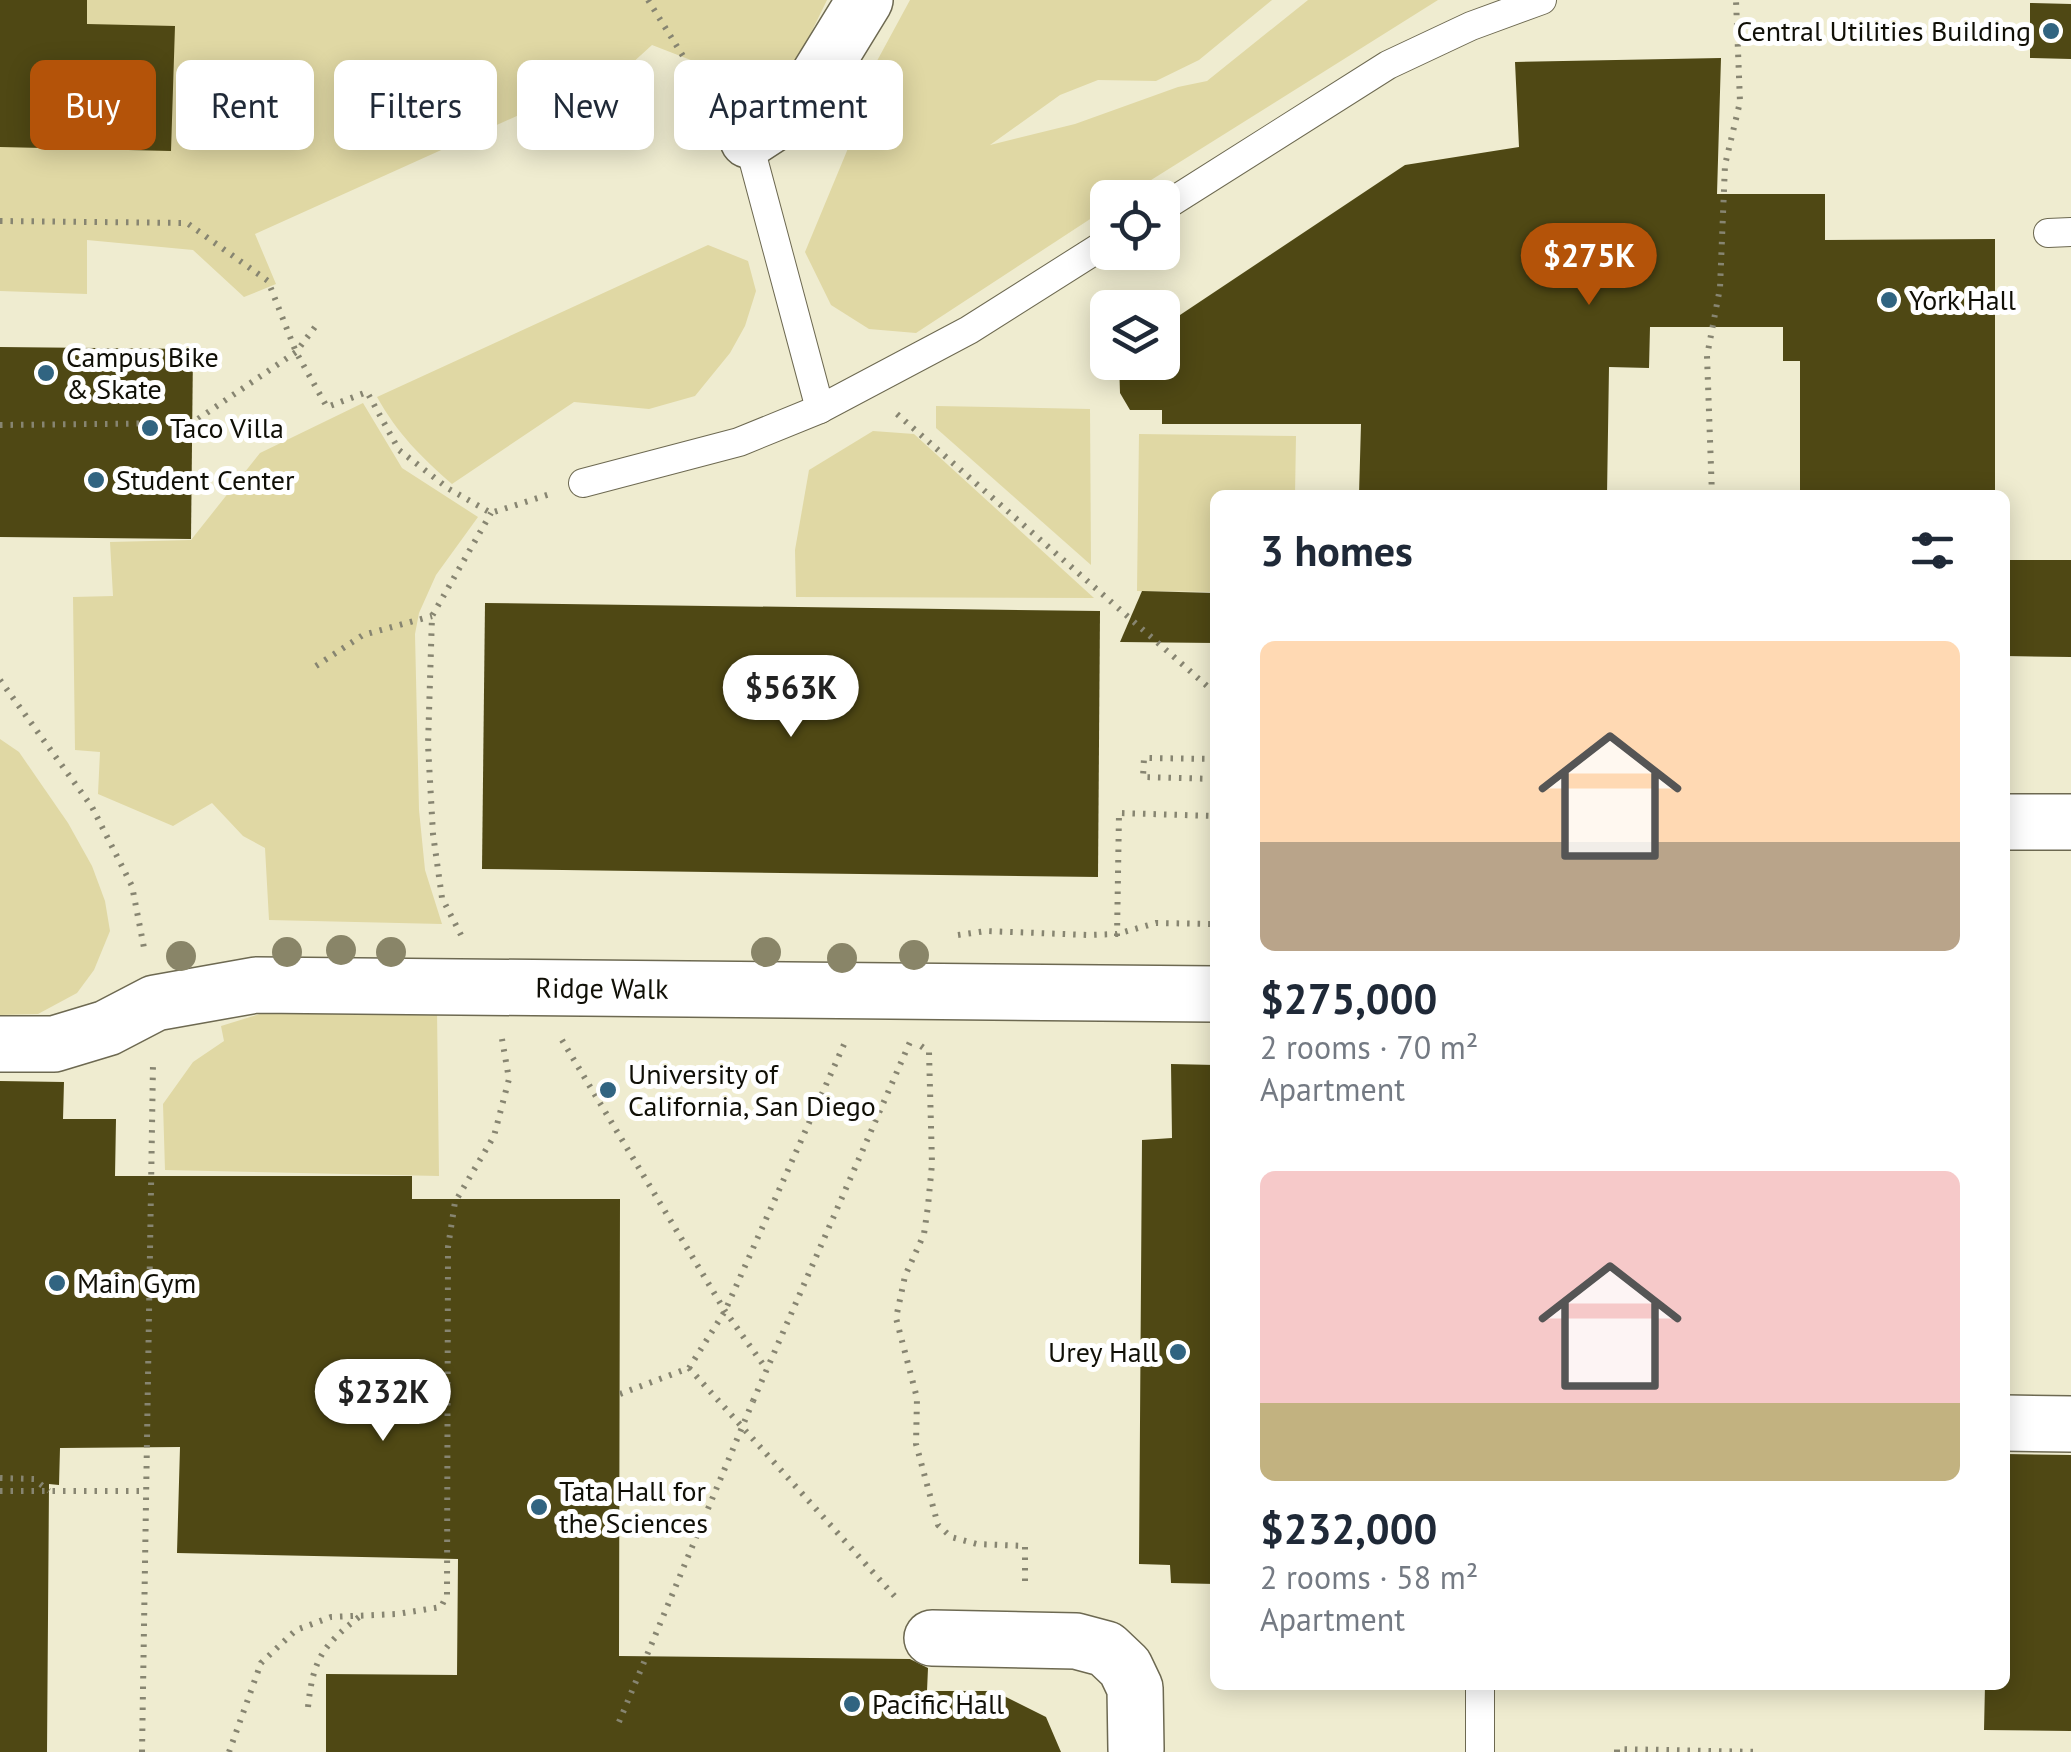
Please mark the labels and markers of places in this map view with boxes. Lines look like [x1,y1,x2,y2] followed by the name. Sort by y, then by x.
[1736,12,2031,49] place label: Central Utilities Building
[2040,20,2062,42] marker: Central Utilities Building
[1519,223,1659,308] pin: $275K
[1909,281,2016,318] place label: York Hall
[1878,289,1900,311] marker: York Hall
[66,338,219,407] place label: Campus Bike & Skate
[35,362,57,384] marker: Campus Bike & Skate
[170,409,284,446] place label: Taco Villa
[139,417,161,439] marker: Taco Villa
[116,461,295,498] place label: Student Center
[85,469,107,491] marker: Student Center
[721,655,861,740] pin: $563K
[628,1055,876,1124] place label: University of California, San Diego
[597,1079,619,1101] marker: University of California, San Diego
[77,1264,196,1301] place label: Main Gym
[46,1272,68,1294] marker: Main Gym
[1048,1333,1158,1370] place label: Urey Hall
[1167,1341,1189,1363] marker: Urey Hall
[313,1359,453,1444] pin: $232K
[559,1472,708,1541] place label: Tata Hall for the Sciences
[528,1496,550,1518] marker: Tata Hall for the Sciences
[872,1685,1004,1722] place label: Pacific Hall
[841,1693,863,1715] marker: Pacific Hall

